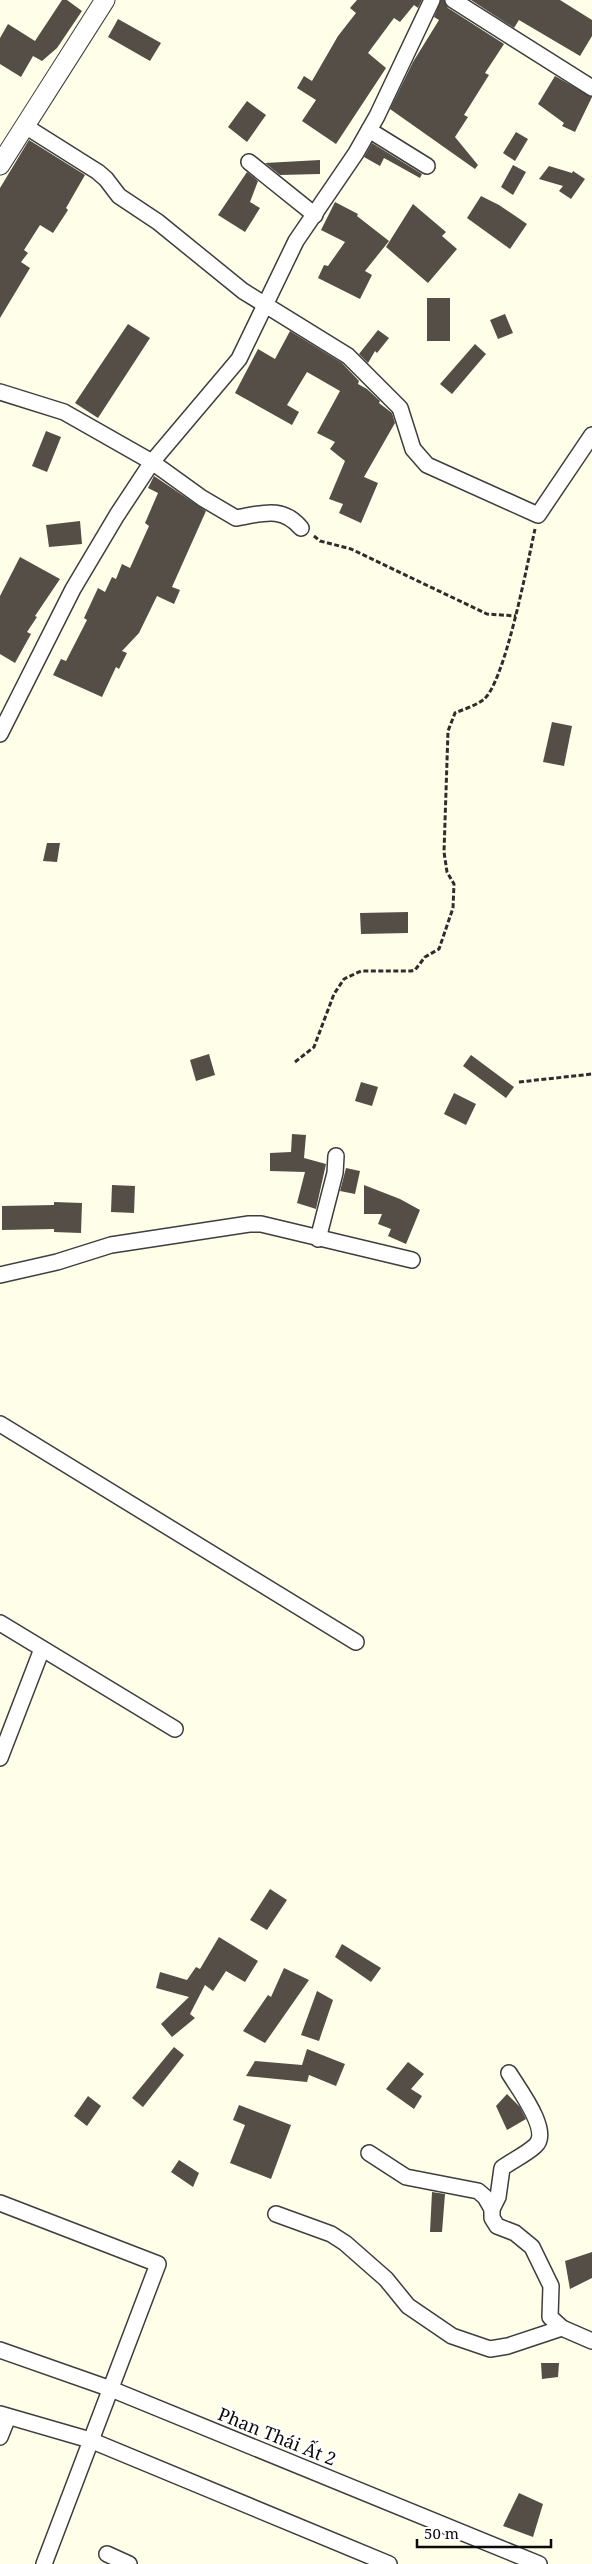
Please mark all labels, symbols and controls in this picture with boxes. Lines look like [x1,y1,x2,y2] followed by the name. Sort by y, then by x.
[215,2401,340,2471] street label: Phan Thái Ất 2
[417,2516,551,2548] scale bar
[424,2523,459,2543] text: 50 m

